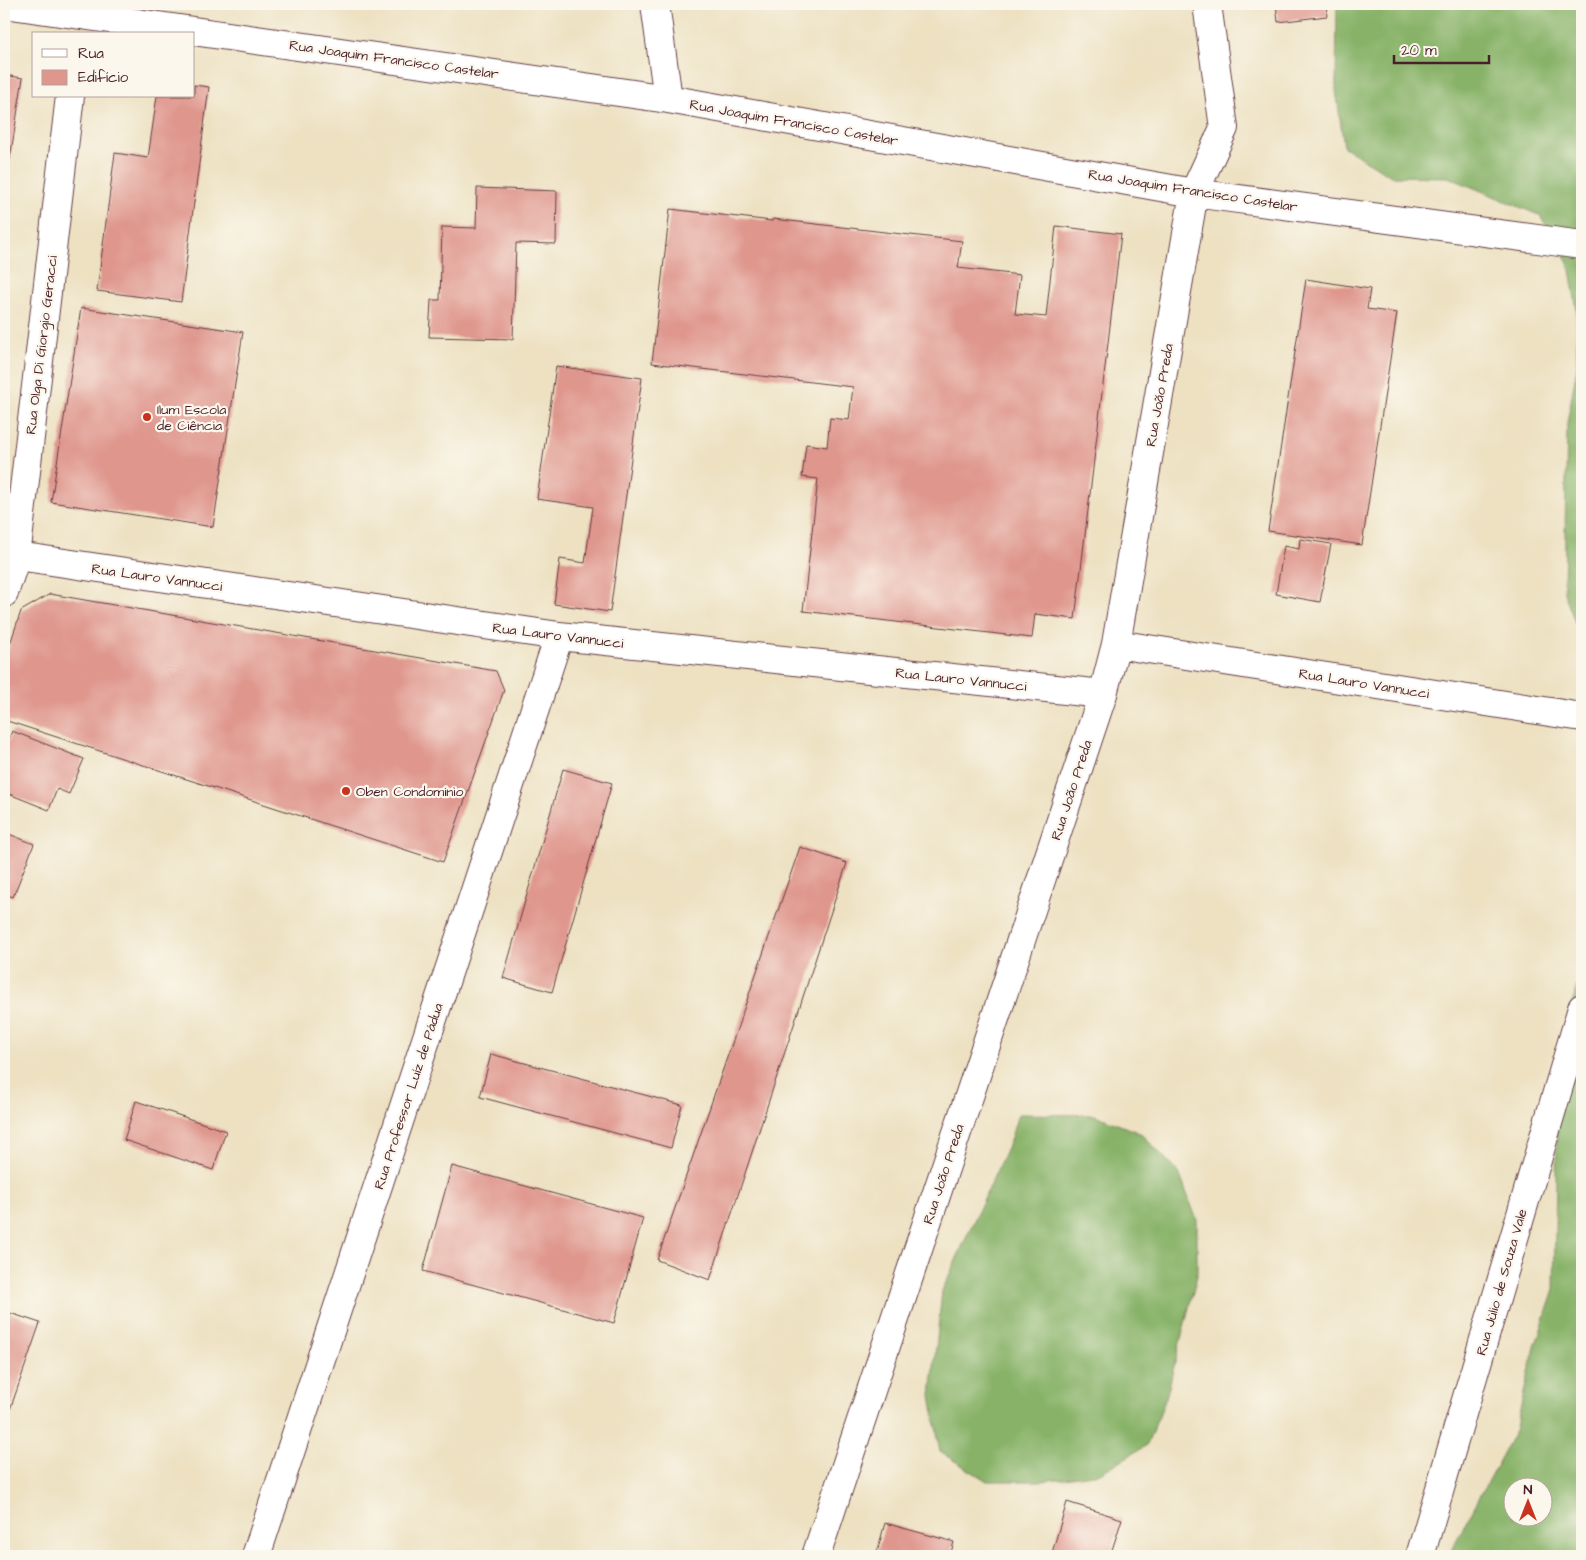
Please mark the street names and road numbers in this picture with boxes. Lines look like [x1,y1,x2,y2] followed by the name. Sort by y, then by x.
[288,35,500,85] street label: Rua Joaquim Francisco Castelar
[688,95,900,151] street label: Rua Joaquim Francisco Castelar
[1087,165,1299,217] street label: Rua Joaquim Francisco Castelar
[21,254,63,436] street label: Rua Olga Di Giorgio Geracci
[1141,342,1179,448] street label: Rua João Preda
[90,559,224,597] street label: Rua Lauro Vannucci
[491,618,625,654] street label: Rua Lauro Vannucci
[894,663,1027,697] street label: Rua Lauro Vannucci
[1297,664,1430,704] street label: Rua Lauro Vannucci
[1046,738,1098,843] street label: Rua João Preda
[369,1001,449,1192] street label: Rua Professor Luíz de Pádua
[918,1122,970,1227] street label: Rua João Preda
[1471,1206,1533,1358] street label: Rua Jùlio de Souza Vale

